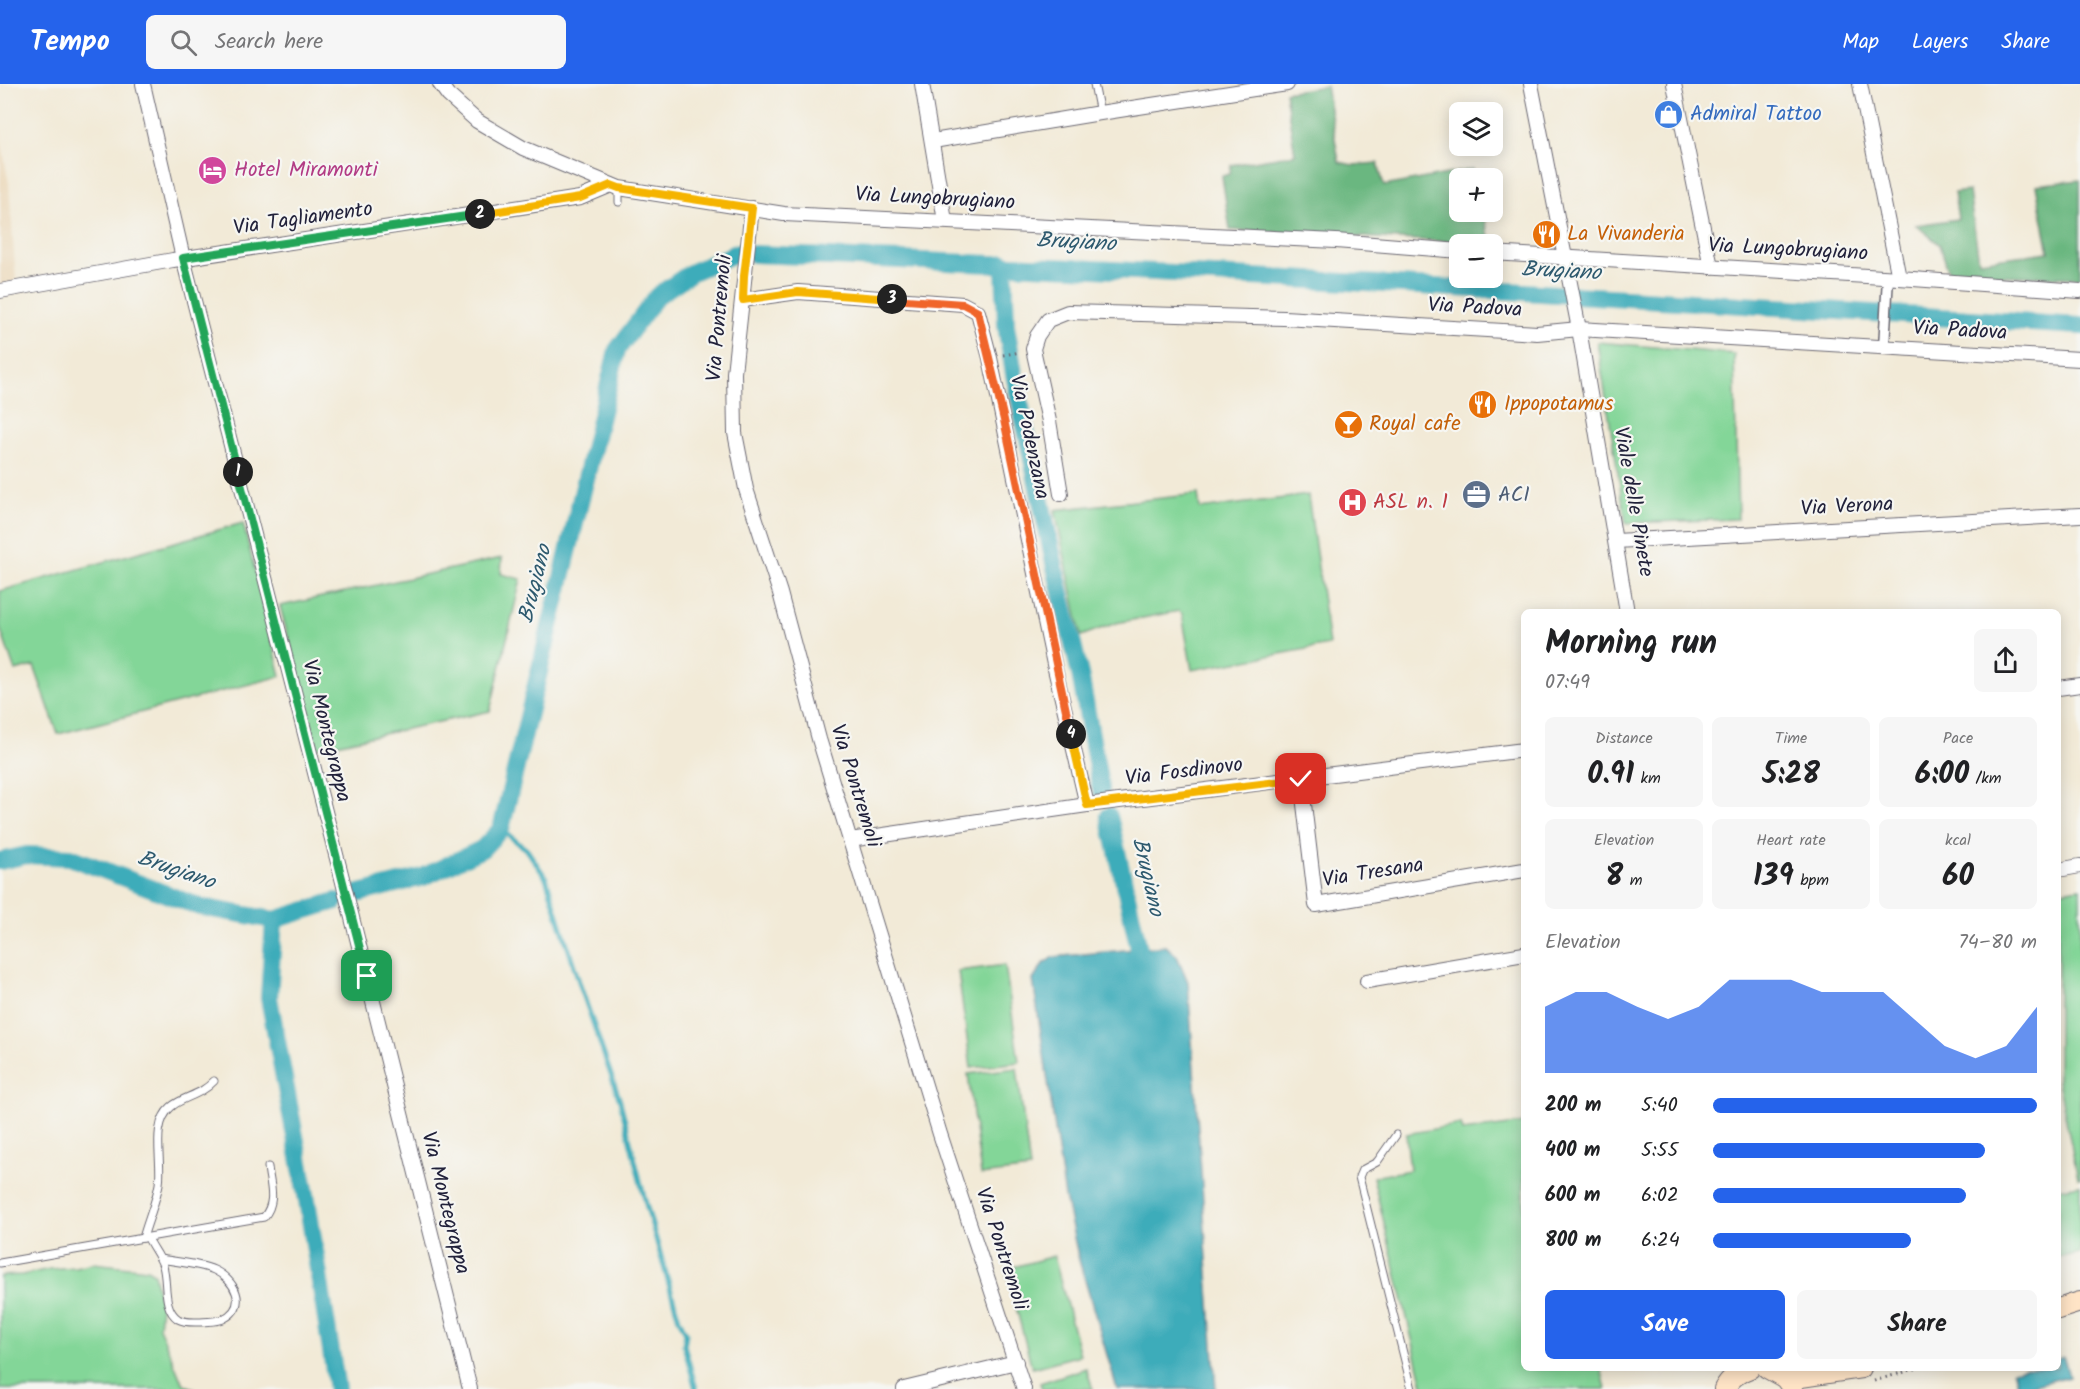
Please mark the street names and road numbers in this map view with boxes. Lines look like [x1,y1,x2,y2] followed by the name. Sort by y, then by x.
[854,178,1016,220] street label: Via Lungobrugiano
[231,193,375,245] street label: Via Tagliamento
[1707,229,1869,271] street label: Via Lungobrugiano
[698,252,742,383] street label: Via Pontremoli
[1427,289,1523,327] street label: Via Padova
[1912,312,2008,350] street label: Via Padova
[1000,372,1058,502] street label: Via Podenzana
[1604,424,1663,580] street label: Viale delle Pinete
[1800,488,1894,526] street label: Via Verona
[292,656,360,806] street label: Via Montegrappa
[821,720,890,853] street label: Via Pontremoli
[1123,748,1245,796] street label: Via Fosdinovo
[1320,849,1426,897] street label: Via Tresana
[411,1128,479,1278] street label: Via Montegrappa
[966,1183,1037,1316] street label: Via Pontremoli

